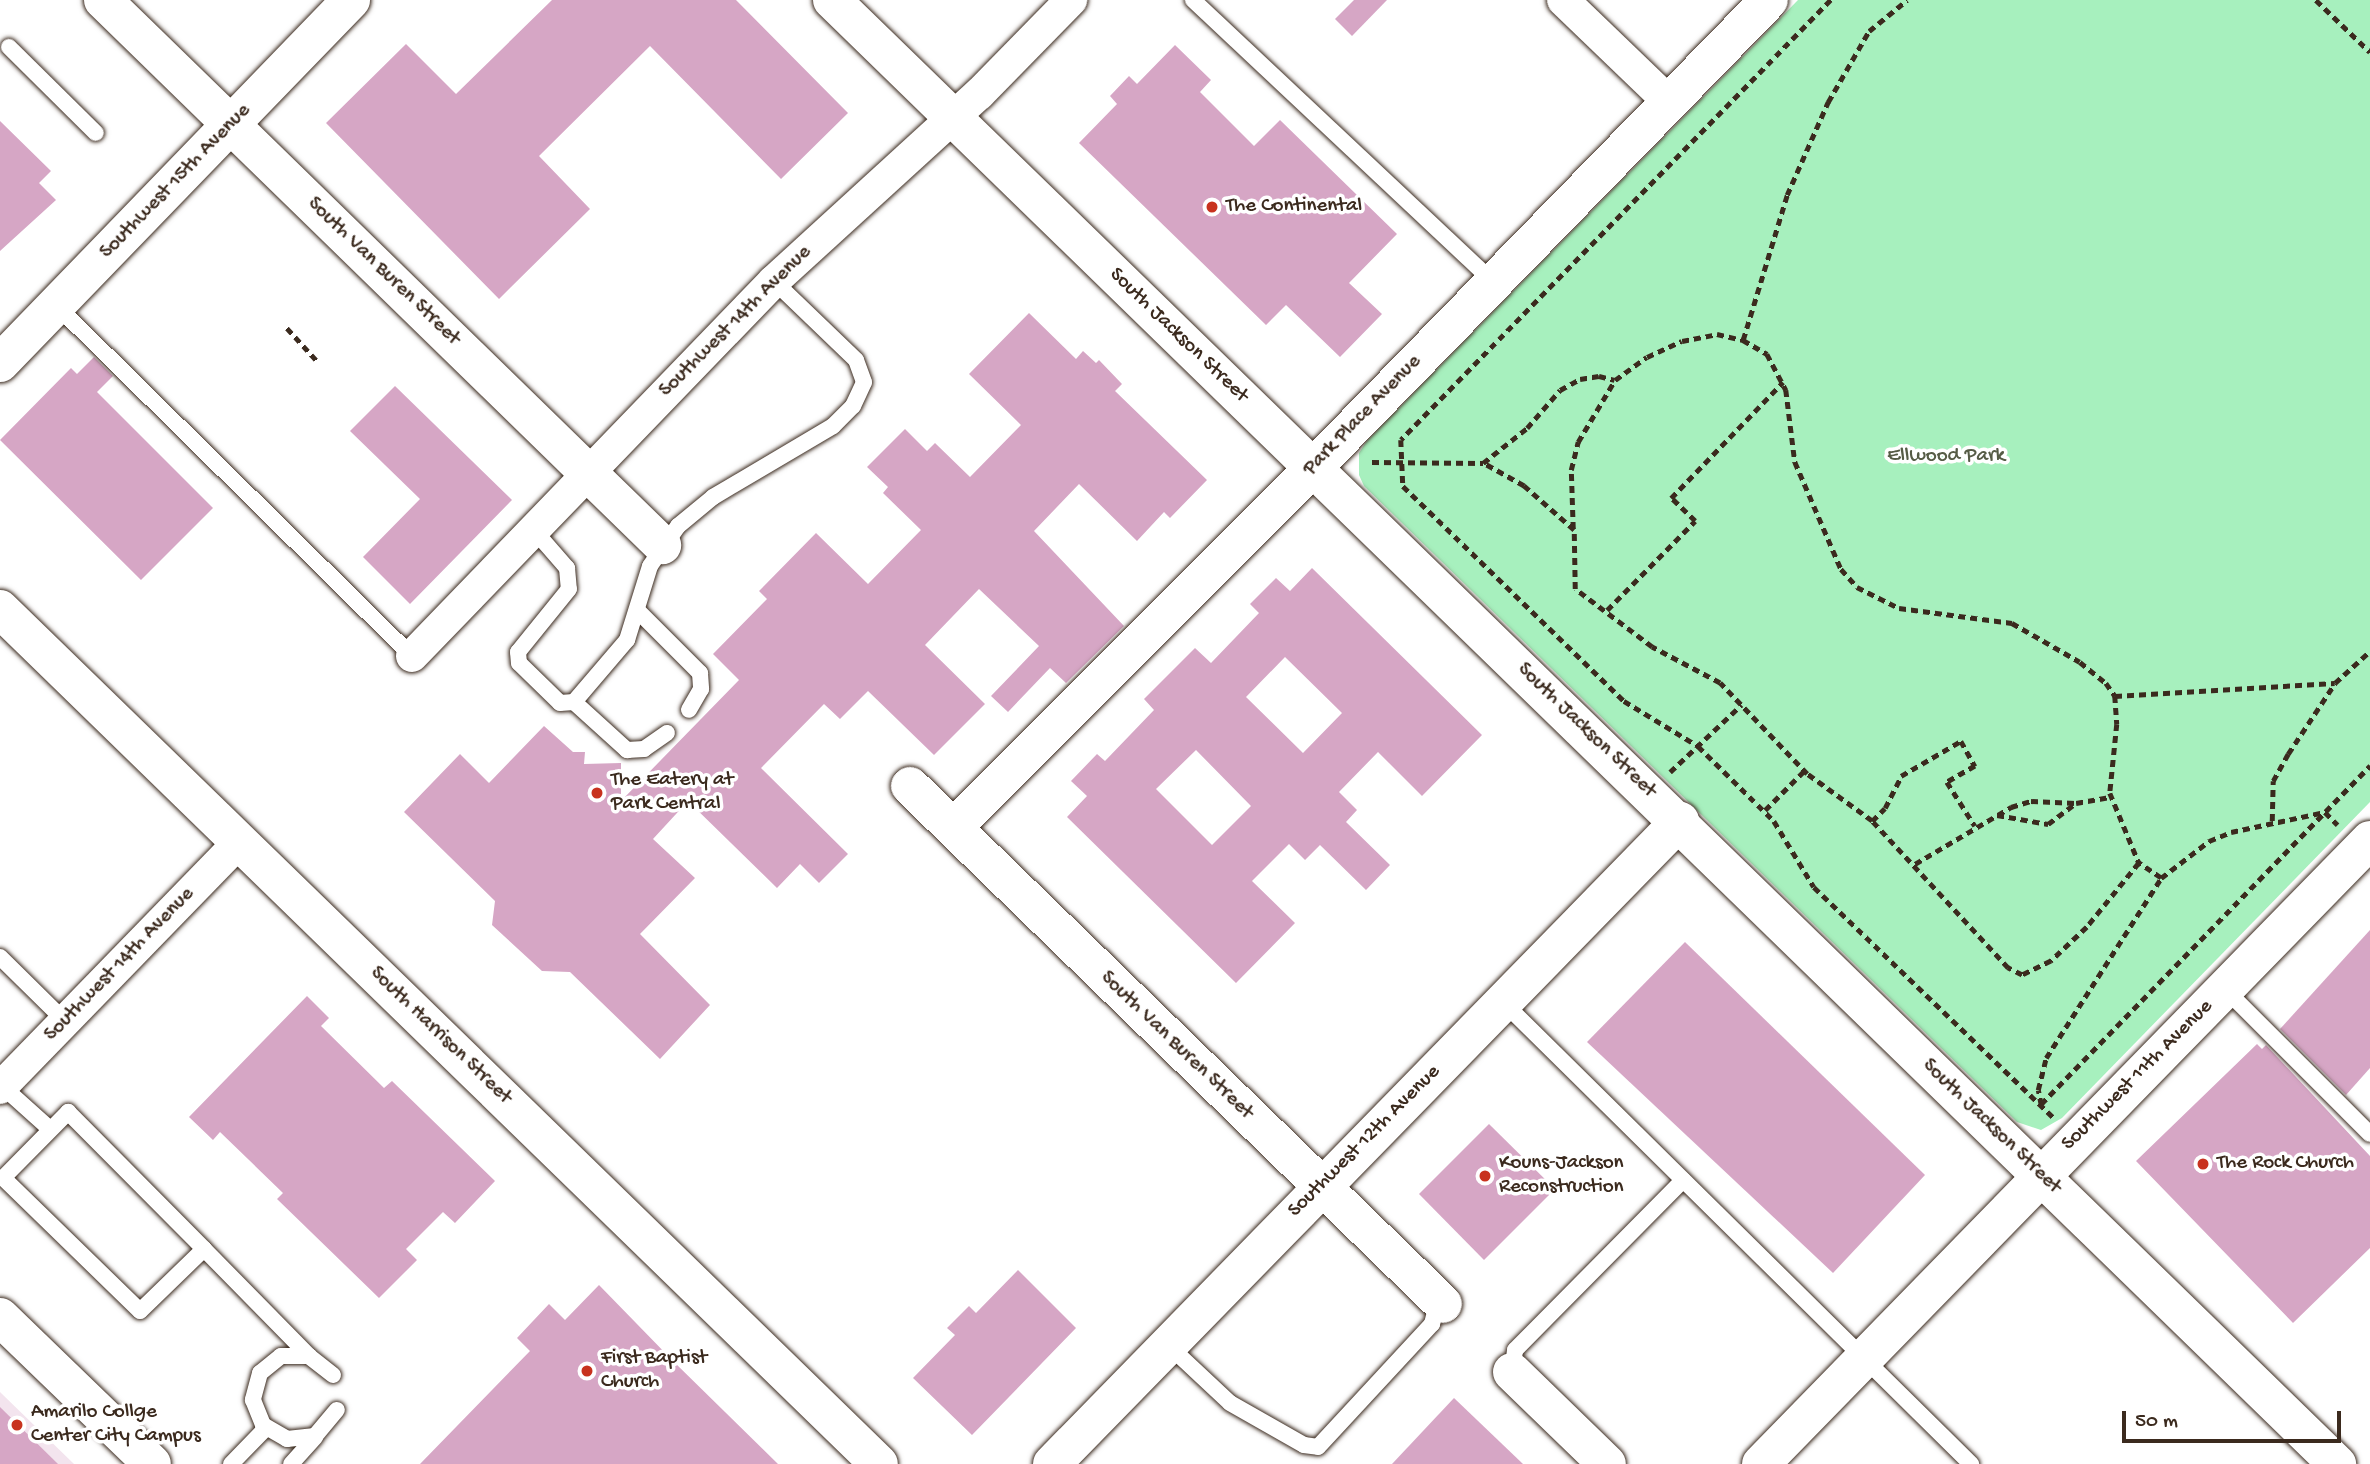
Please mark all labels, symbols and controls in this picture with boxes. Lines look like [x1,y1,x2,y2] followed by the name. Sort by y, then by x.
[95,99,257,265] street label: Southwest 15th Avenue
[301,192,465,352] street label: South Van Buren Street
[1226,194,1362,220] place label: The Continental
[1204,199,1220,215] marker: The Continental
[655,241,817,403] street label: Southwest 14th Avenue
[1103,263,1253,409] street label: South Jackson Street
[1299,350,1427,482] street label: Park Place Avenue
[1887,444,2005,470] park label: Ellwood Park
[1511,658,1661,804] street label: South Jackson Street
[611,768,733,818] place label: The Eatery at Park Central
[589,785,605,801] marker: The Eatery at Park Central
[40,882,200,1048] street label: Southwest 14th Avenue
[364,962,516,1110] street label: South Harrison Street
[1094,966,1258,1126] street label: South Van Buren Street
[2057,995,2219,1157] street label: Southwest 11th Avenue
[1916,1054,2066,1200] street label: South Jackson Street
[1283,1060,1447,1224] street label: Southwest 12th Avenue
[1499,1151,1624,1201] place label: Kouns-Jackson Reconstruction
[2217,1151,2354,1177] place label: The Rock Church
[2195,1156,2211,1172] marker: The Rock Church
[1477,1168,1493,1184] marker: Kouns-Jackson Reconstruction
[601,1346,707,1396] place label: First Baptist Church
[579,1363,595,1379] marker: First Baptist Church
[2125,1398,2344,1442] scale bar
[31,1400,201,1450] place label: Amarilo Collge Center City Campus
[2135,1410,2178,1435] text: 50 m
[9,1417,25,1433] marker: Amarilo Collge Center City Campus

